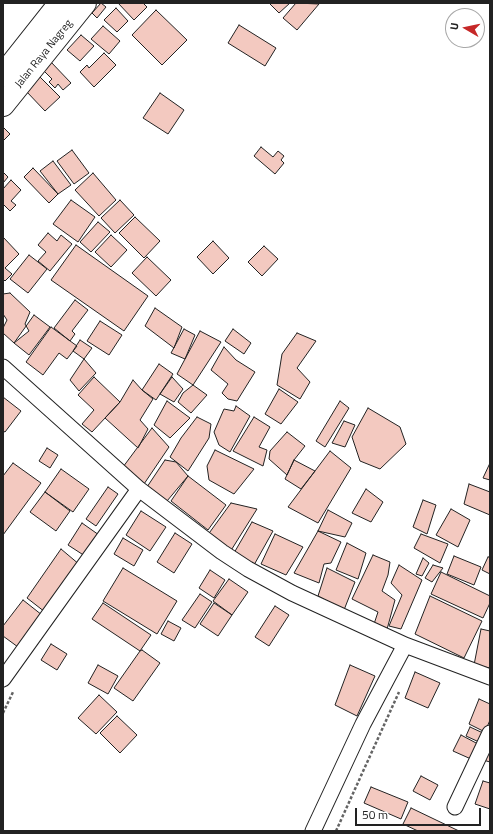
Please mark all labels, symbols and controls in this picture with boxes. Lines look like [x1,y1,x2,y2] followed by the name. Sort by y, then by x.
[445,8,485,48] north arrow
[12,17,76,91] street label: Jalan Raya Nagreg
[446,21,463,31] text: U
[357,800,483,826] scale bar
[362,805,388,824] text: 50 m

